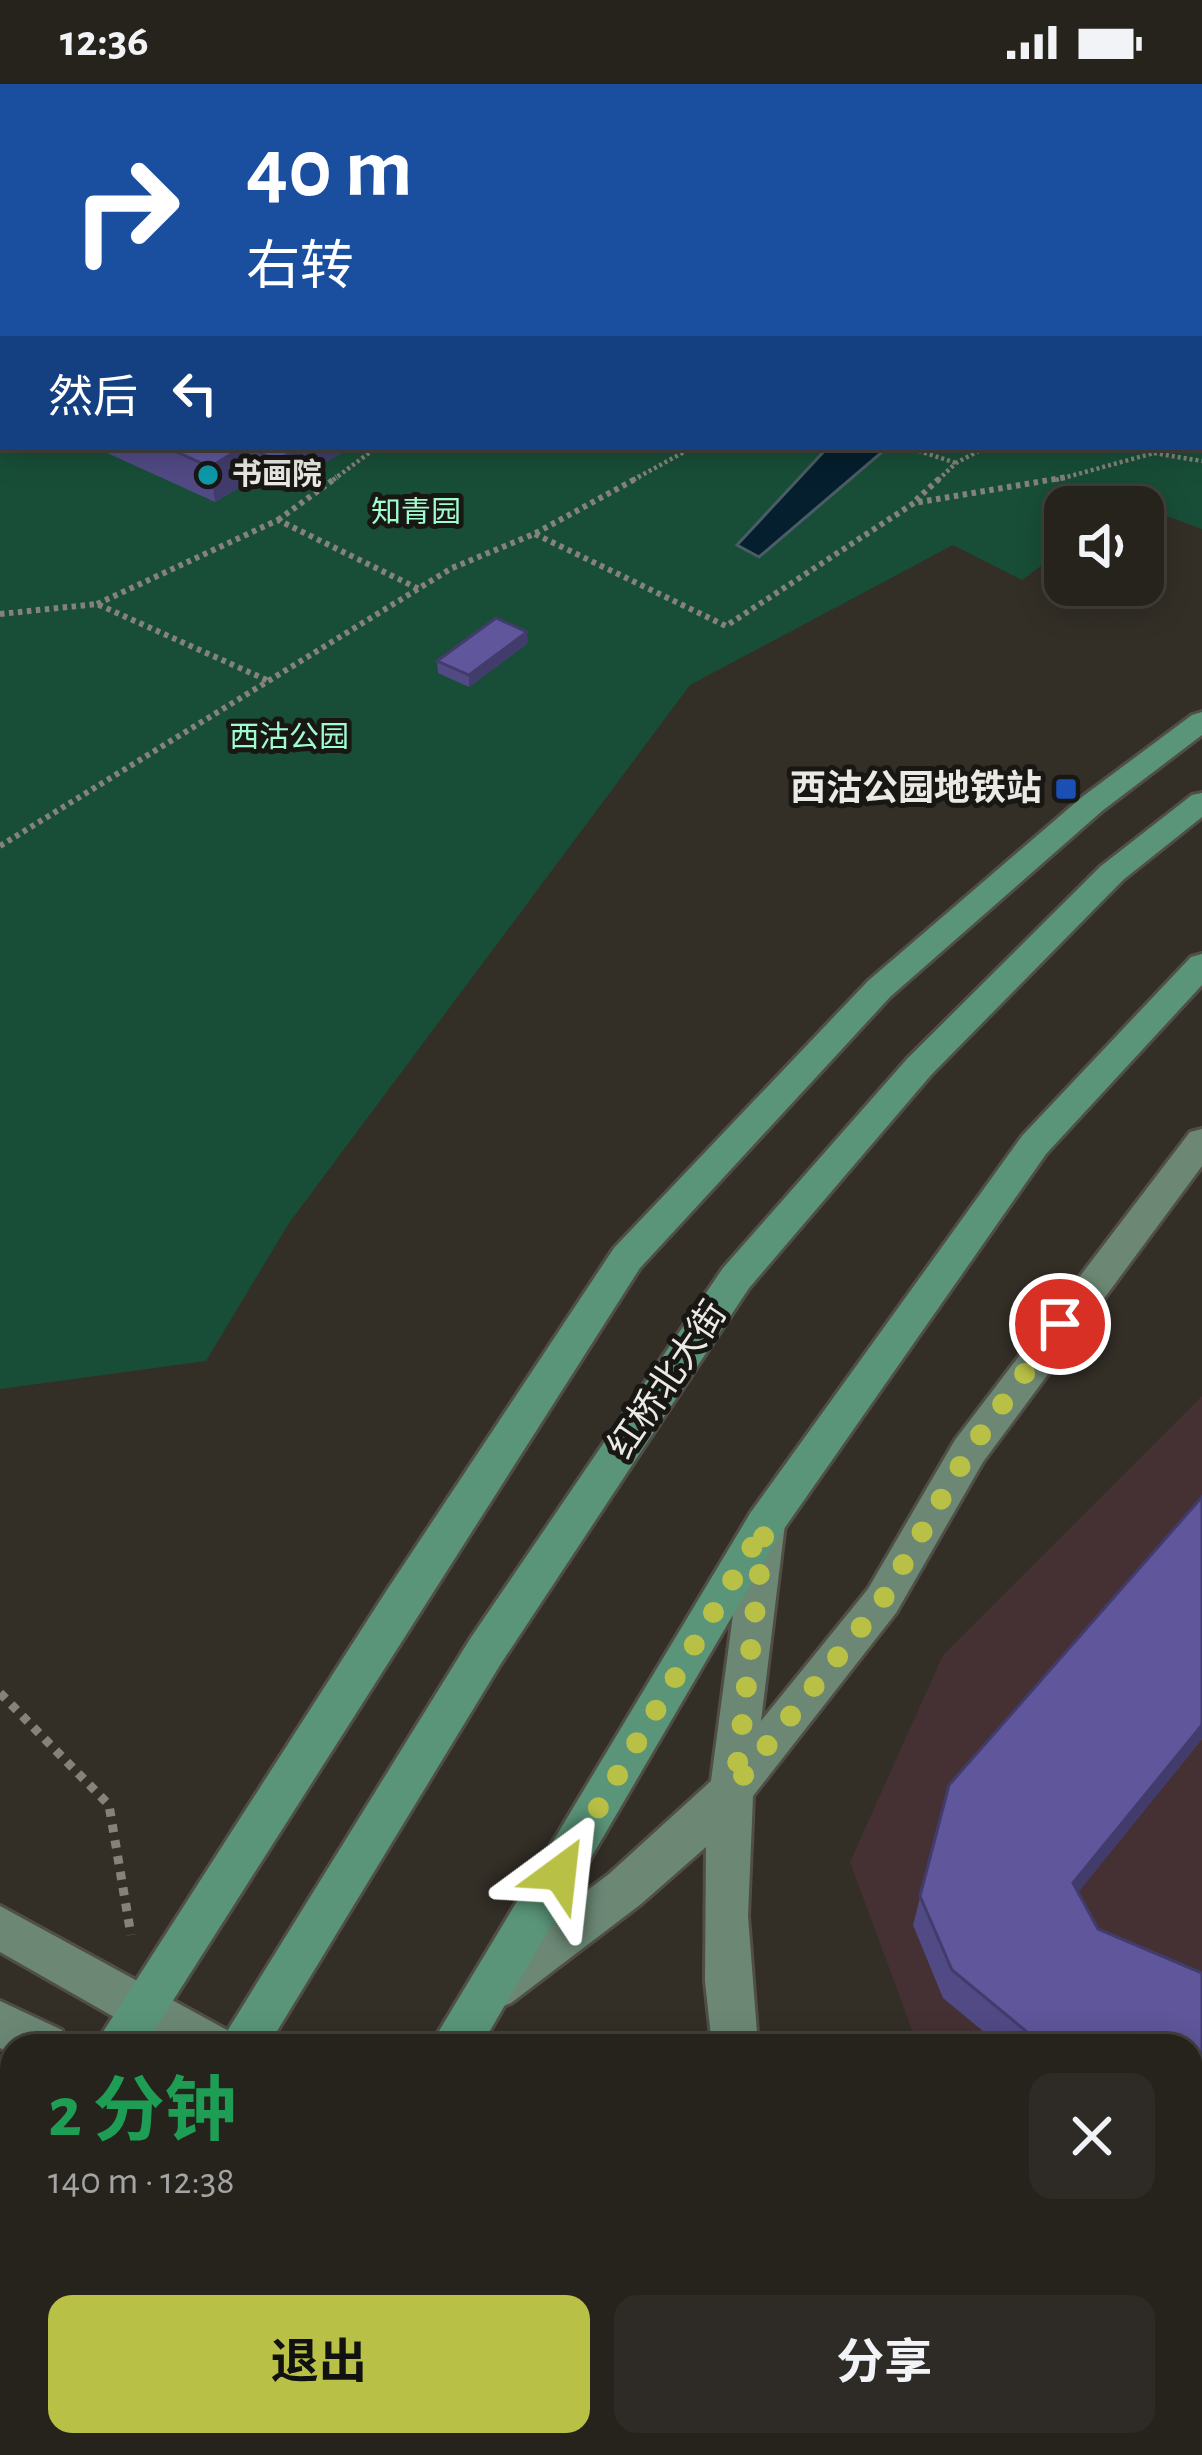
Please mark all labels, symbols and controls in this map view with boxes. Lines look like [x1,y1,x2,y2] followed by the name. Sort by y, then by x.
[60,19,149,64] text: 12:36
[246,128,413,212] text: 40 m
[48,132,204,288] icon: right
[246,241,354,295] text: 右转
[162,360,228,426] icon: left
[48,376,138,421] text: 然后
[232,458,322,490] place label: 书画院
[195,462,221,488] marker: 书画院
[1044,486,1164,606] map controls
[1044,486,1164,606] button: sound
[371,496,461,528] park label: 知青园
[229,721,349,753] park label: 西沽公园
[790,769,1042,807] place label: 西沽公园地铁站
[1053,776,1079,802] marker: 西沽公园地铁站
[1009,1273,1111,1375] pin
[1027,1291,1093,1357] icon: arrive
[601,1294,733,1465] street label: 红桥北大街
[497,1810,623,1936] position arrow
[1029,2073,1155,2199] button: close
[48,2077,237,2149] text: 2 分钟
[48,2162,235,2201] text: 140 m · 12:38
[48,2295,590,2433] button: 退出
[614,2295,1155,2433] button: 分享

